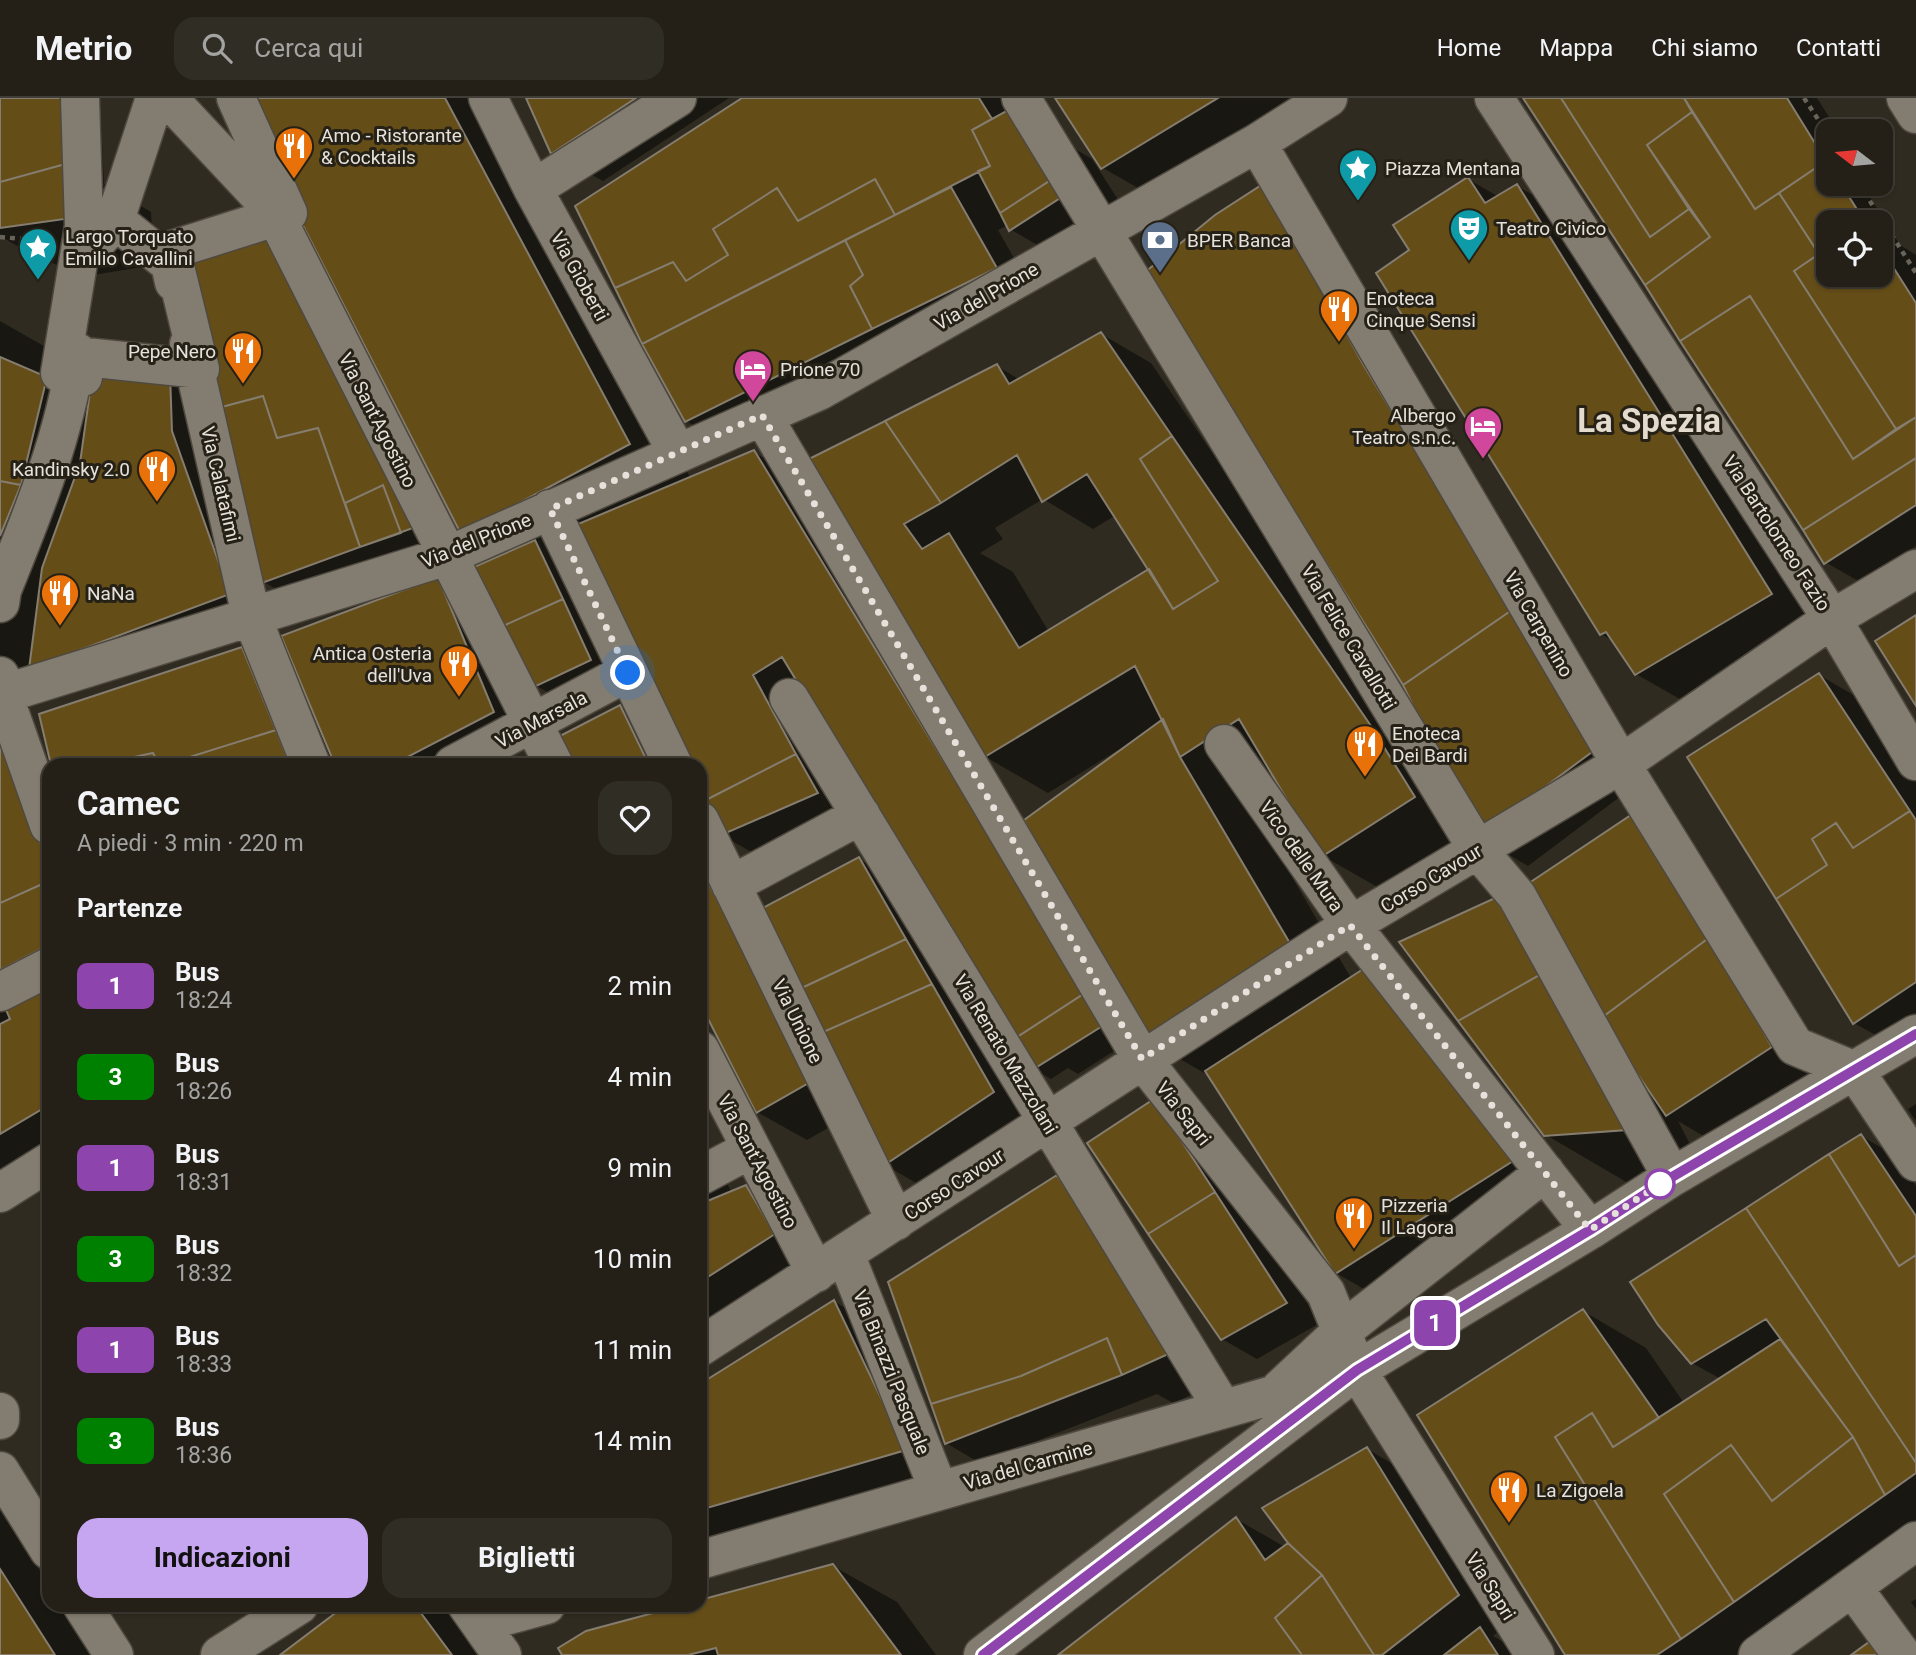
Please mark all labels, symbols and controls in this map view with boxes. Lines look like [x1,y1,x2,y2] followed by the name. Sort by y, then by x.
[174,17,664,80] search box
[35,29,132,68] text: Metrio
[198,29,236,67] icon: search
[254,33,363,63] text: Cerca qui
[1437,34,1501,62] text: Home
[1539,34,1613,62] text: Mappa
[1651,34,1758,62] text: Chi siamo
[1796,34,1881,62] text: Contatti
[1816,119,1894,196] north arrow
[1816,119,1893,287] map controls
[321,124,462,169] place label: Amo - Ristorante & Cocktails
[273,125,315,180] restaurant icon: Amo - Ristorante & Cocktails
[1337,147,1379,202] place icon: Piazza Mentana
[1385,157,1520,180] place label: Piazza Mentana
[1448,207,1490,262] theatre icon: Teatro Civico
[1816,210,1893,287] button: locate
[1496,217,1606,240] place label: Teatro Civico
[1139,219,1181,274] bank icon: BPER Banca
[65,225,194,270] place label: Largo Torquato Emilio Cavallini
[17,226,59,281] place icon: Largo Torquato Emilio Cavallini
[546,228,614,325] street label: Via Gioberti
[1187,229,1291,252] place label: BPER Banca
[930,257,1042,335] street label: Via del Prione
[1366,287,1476,332] place label: Enoteca Cinque Sensi
[1318,288,1360,343] restaurant icon: Enoteca Cinque Sensi
[222,330,264,385] restaurant icon: Pepe Nero
[128,340,216,363] place label: Pepe Nero
[732,348,774,403] hotel icon: Prione 70
[334,349,421,491] street label: Via Sant'Agostino
[780,358,861,381] place label: Prione 70
[1577,401,1721,440] district label: La Spezia
[1352,404,1456,449] place label: Albergo Teatro s.n.c.
[1462,405,1504,460] hotel icon: Albergo Teatro s.n.c.
[196,424,245,544] street label: Via Calatafimi
[136,448,178,503] restaurant icon: Kandinsky 2.0
[1718,451,1835,615] street label: Via Bartolomeo Fazio
[12,458,130,481] place label: Kandinsky 2.0
[418,508,534,573] street label: Via del Prione
[1296,561,1401,714] street label: Via Felice Cavallotti
[1499,567,1578,681] street label: Via Carpenino
[39,572,81,627] restaurant icon: NaNa
[87,582,135,605] place label: NaNa
[313,642,432,687] place label: Antica Osteria dell'Uva
[438,643,480,698] restaurant icon: Antica Osteria dell'Uva
[610,655,645,690] your location
[492,686,591,753] street label: Via Marsala
[1392,722,1468,767] place label: Enoteca Dei Bardi
[1344,723,1386,778] restaurant icon: Enoteca Dei Bardi
[598,781,672,855] button: heart
[77,784,180,823] text: Camec
[1255,796,1348,916] street label: Vico delle Mura
[77,830,304,857] text: A piedi · 3 min · 220 m
[1376,839,1487,918] street label: Corso Cavour
[77,893,182,923] text: Partenze
[175,957,220,987] text: Bus
[949,970,1062,1138] street label: Via Renato Mazzolani
[607,971,672,1001] text: 2 min
[109,972,122,1000] text: 1
[767,975,828,1067] street label: Via Unione
[175,987,232,1014] text: 18:24
[175,1048,220,1078] text: Bus
[607,1062,672,1092] text: 4 min
[109,1063,122,1091] text: 3
[1151,1077,1216,1150] street label: Via Sapri
[175,1078,232,1105] text: 18:26
[713,1090,802,1232] street label: Via Sant'Agostino
[175,1139,220,1169] text: Bus
[900,1143,1009,1225] street label: Corso Cavour
[607,1153,672,1183] text: 9 min
[109,1154,122,1182] text: 1
[175,1169,232,1196] text: 18:31
[1645,1169,1675,1199] unlabelled marker
[1381,1194,1454,1239] place label: Pizzeria Il Lagora
[1333,1195,1375,1250] restaurant icon: Pizzeria Il Lagora
[175,1230,220,1260] text: Bus
[593,1244,672,1274] text: 10 min
[109,1245,122,1273] text: 3
[175,1260,232,1287] text: 18:32
[848,1286,935,1458] street label: Via Binazzi Pasquale
[1412,1300,1458,1346] line badge: 1
[1428,1309,1442,1337] text: 1
[175,1321,220,1351] text: Bus
[593,1335,672,1365] text: 11 min
[109,1336,122,1364] text: 1
[175,1351,232,1378] text: 18:33
[175,1412,220,1442] text: Bus
[593,1426,672,1456] text: 14 min
[109,1427,122,1455] text: 3
[961,1436,1095,1495] street label: Via del Carmine
[175,1442,232,1469] text: 18:36
[1488,1469,1530,1524] restaurant icon: La Zigoela
[1536,1479,1624,1502] place label: La Zigoela
[77,1518,368,1598] button: Indicazioni
[382,1518,672,1598] button: Biglietti
[1461,1548,1520,1624] street label: Via Sapri

